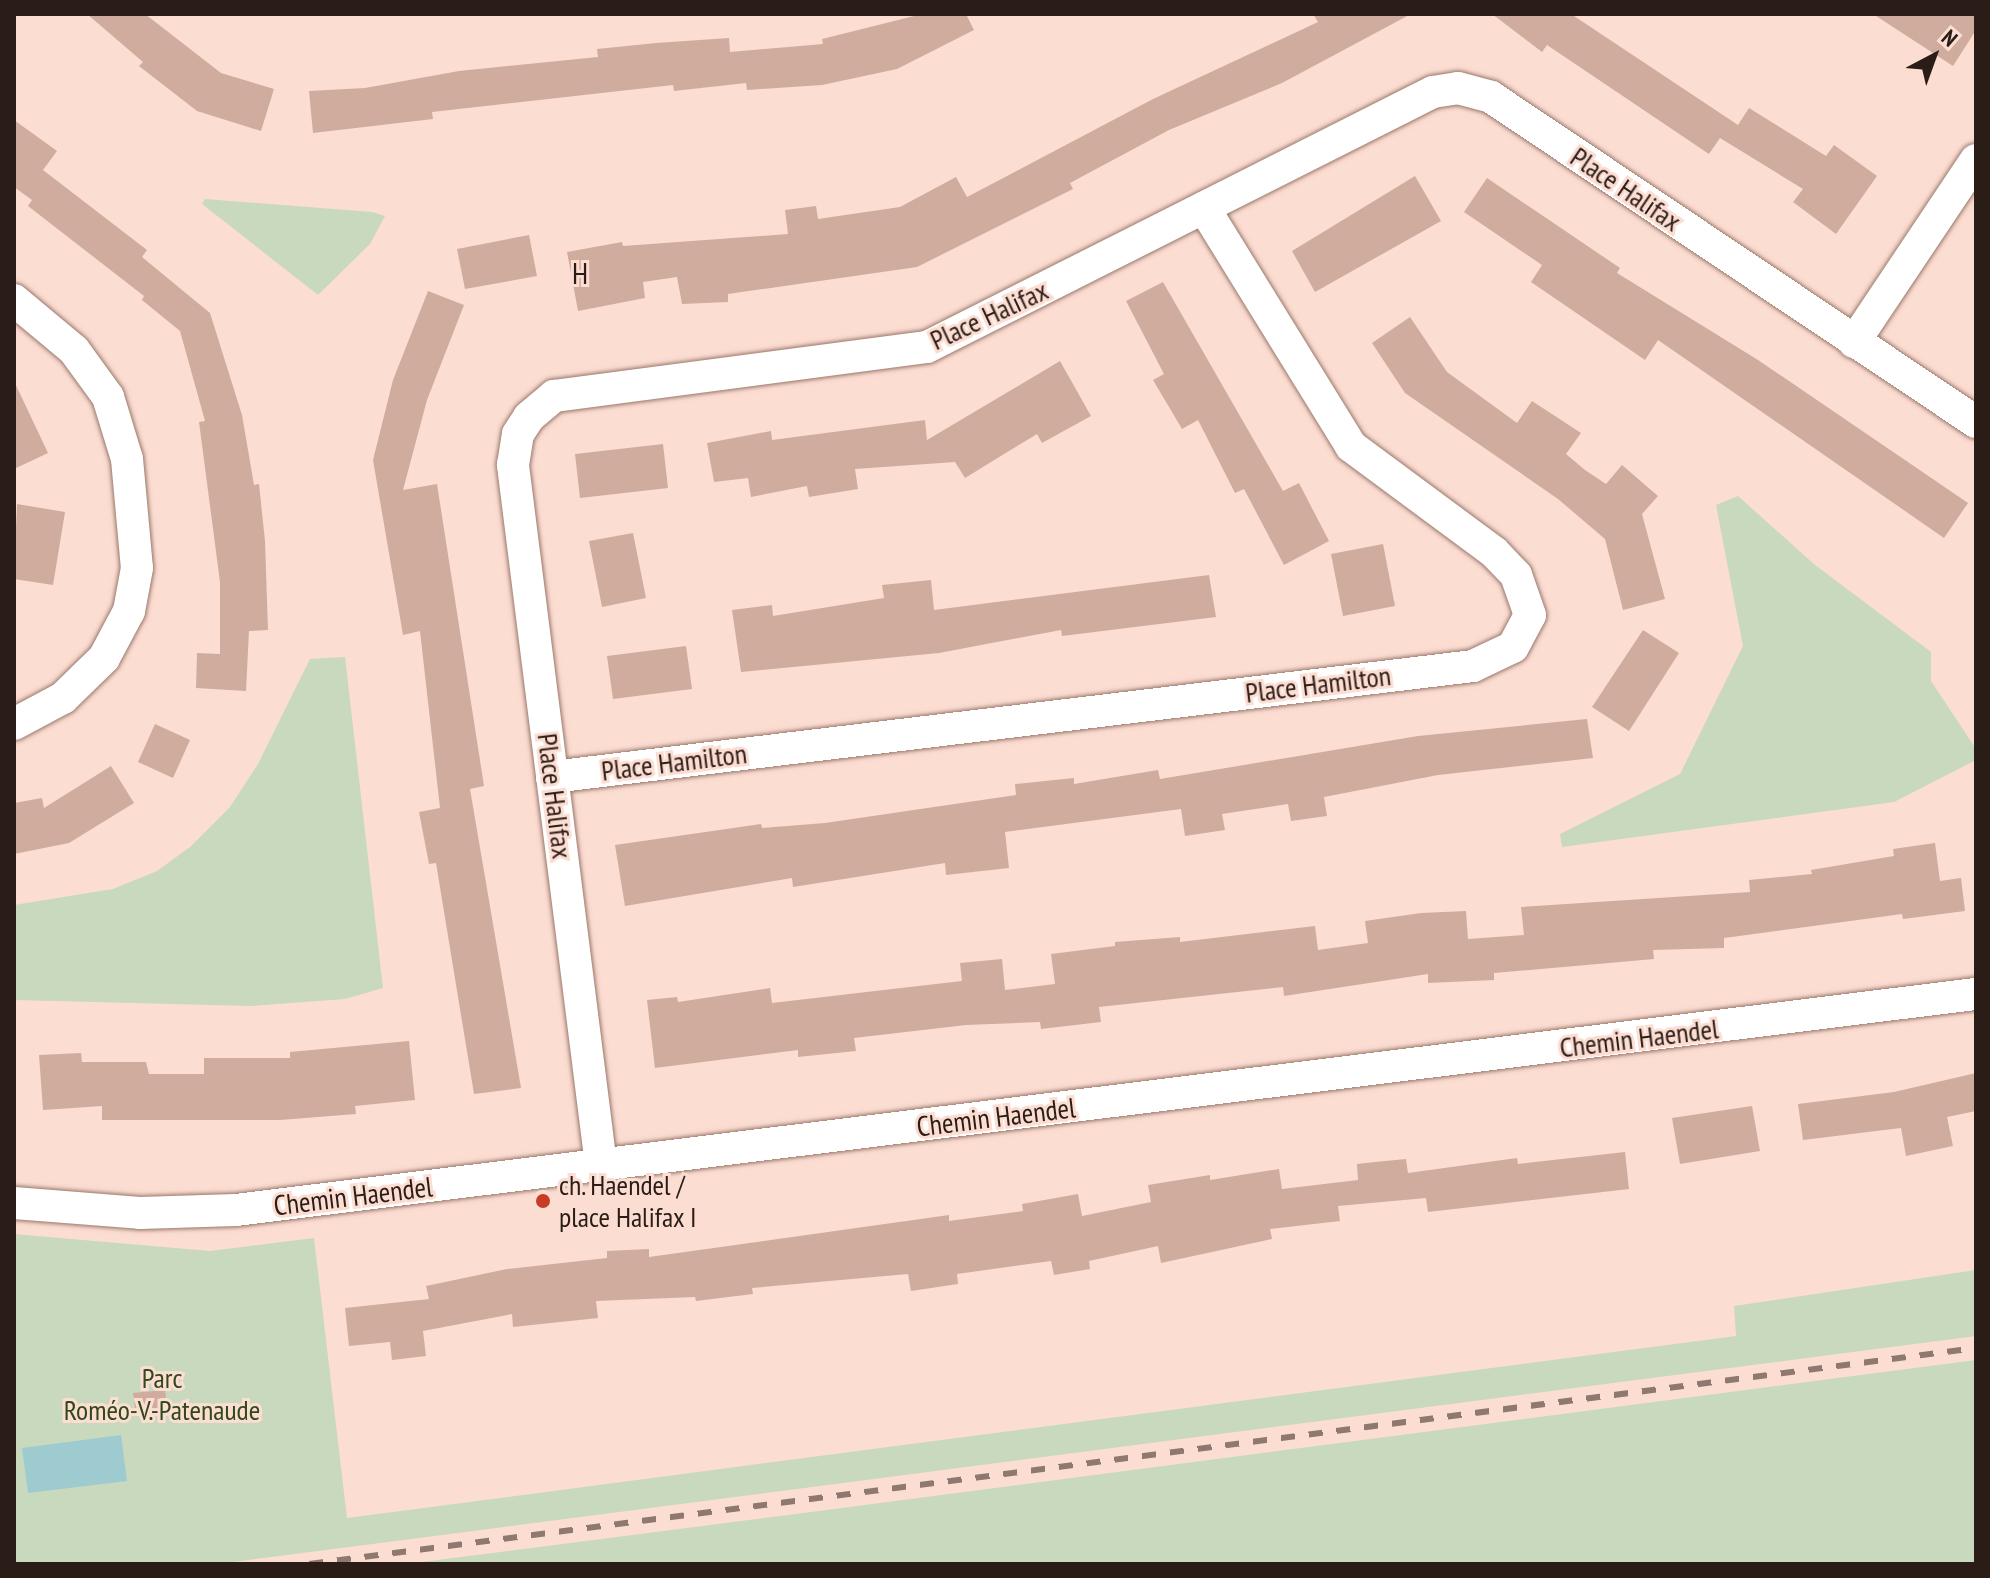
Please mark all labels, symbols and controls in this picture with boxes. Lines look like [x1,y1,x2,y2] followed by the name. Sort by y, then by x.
[1894,16,1974,96] north arrow
[1936,23,1963,52] text: N
[1564,140,1688,238] street label: Place Halifax
[572,255,590,291] district label: H
[925,273,1053,357] street label: Place Halifax
[1243,658,1393,710] street label: Place Hamilton
[531,731,579,861] street label: Place Halifax
[599,736,749,788] street label: Place Hamilton
[1558,1012,1720,1064] street label: Chemin Haendel
[915,1091,1077,1143] street label: Chemin Haendel
[559,1168,697,1234] place label: ch. Haendel / place Halifax I
[272,1170,434,1222] street label: Chemin Haendel
[534,1192,552,1210] marker: ch. Haendel / place Halifax I
[64,1361,260,1427] park label: Parc Roméo-V.-Patenaude

